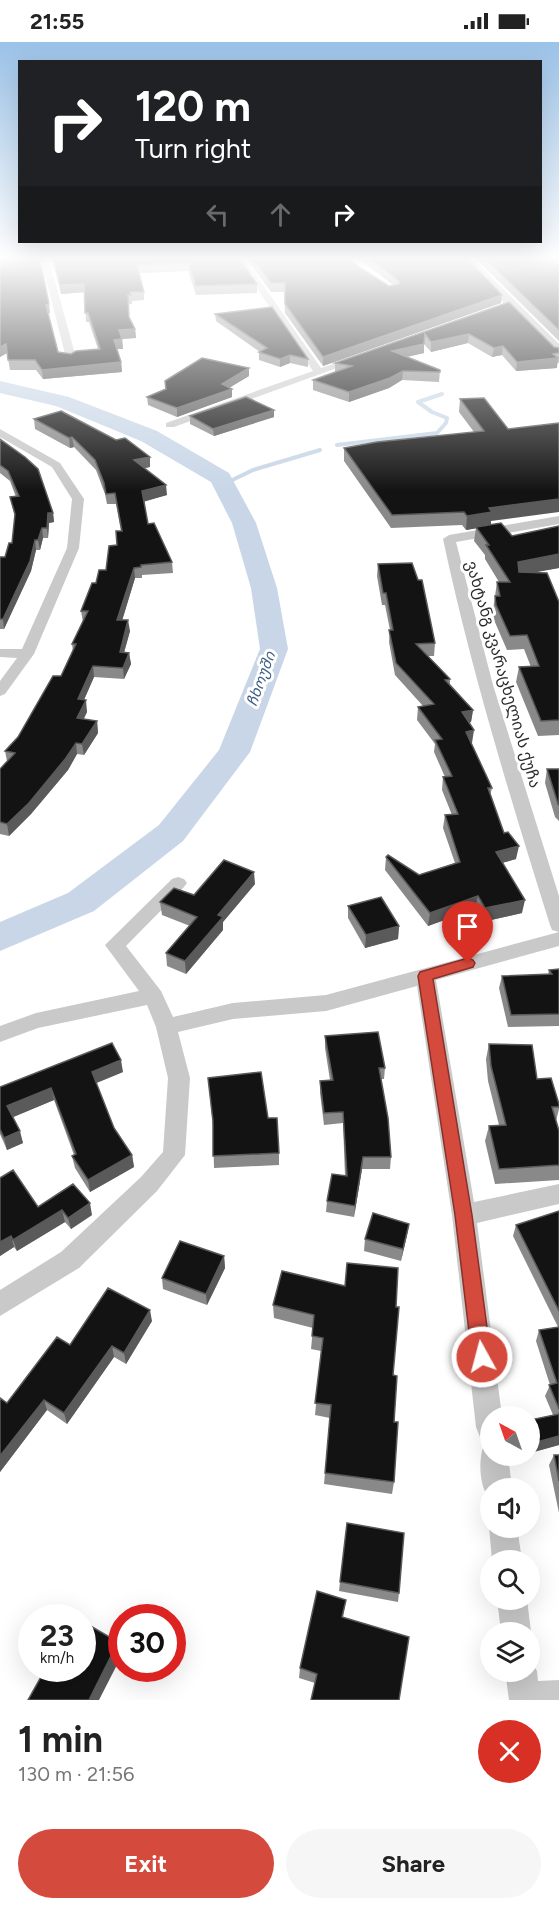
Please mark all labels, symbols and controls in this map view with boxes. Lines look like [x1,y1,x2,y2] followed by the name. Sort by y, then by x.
[30,8,84,35] text: 21:55
[135,81,251,132] text: 120 m
[36,84,114,162] icon: right
[135,132,251,165] text: Turn right
[201,198,234,231] icon: left
[264,198,297,231] icon: ahead
[327,198,360,231] icon: right
[461,558,545,790] street label: ვახტანგ კვარაცხელიას ქუჩა
[243,648,280,709] water label: ჩხოუში
[442,901,493,963] pin
[451,910,484,943] icon: arrive
[450,1325,514,1389] position arrow
[480,1406,540,1466] north arrow
[480,1406,540,1682] map controls
[480,1478,540,1538] button: sound
[480,1550,540,1610] button: search
[108,1604,186,1682] speed limit sign: 30
[40,1617,74,1654] text: 23
[480,1622,540,1682] button: layers
[40,1649,74,1667] text: km/h
[18,1718,103,1761] text: 1 min
[478,1720,541,1783] button: close
[18,1762,134,1786] text: 130 m · 21:56
[18,1829,274,1898] button: Exit
[286,1829,541,1898] button: Share

